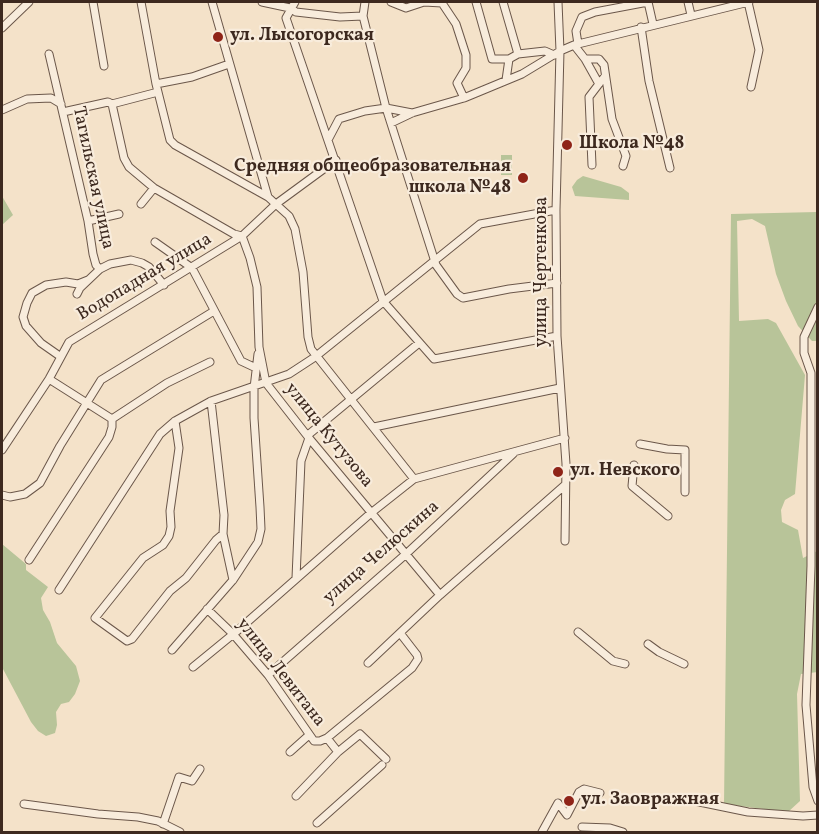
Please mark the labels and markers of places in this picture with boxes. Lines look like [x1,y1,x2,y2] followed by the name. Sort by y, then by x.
[230,26,374,48] place label: ул. Лысогорская
[211,30,225,44] marker: ул. Лысогорская
[579,134,684,156] place label: Школа №48
[560,138,574,152] marker: Школа №48
[234,157,511,200] place label: Средняя общеобразовательная школа №48
[516,171,530,185] marker: Средняя общеобразовательная школа №48
[570,461,680,483] place label: ул. Невского
[551,465,565,479] marker: ул. Невского
[581,790,719,812] place label: ул. Заовражная
[562,794,576,808] marker: ул. Заовражная

